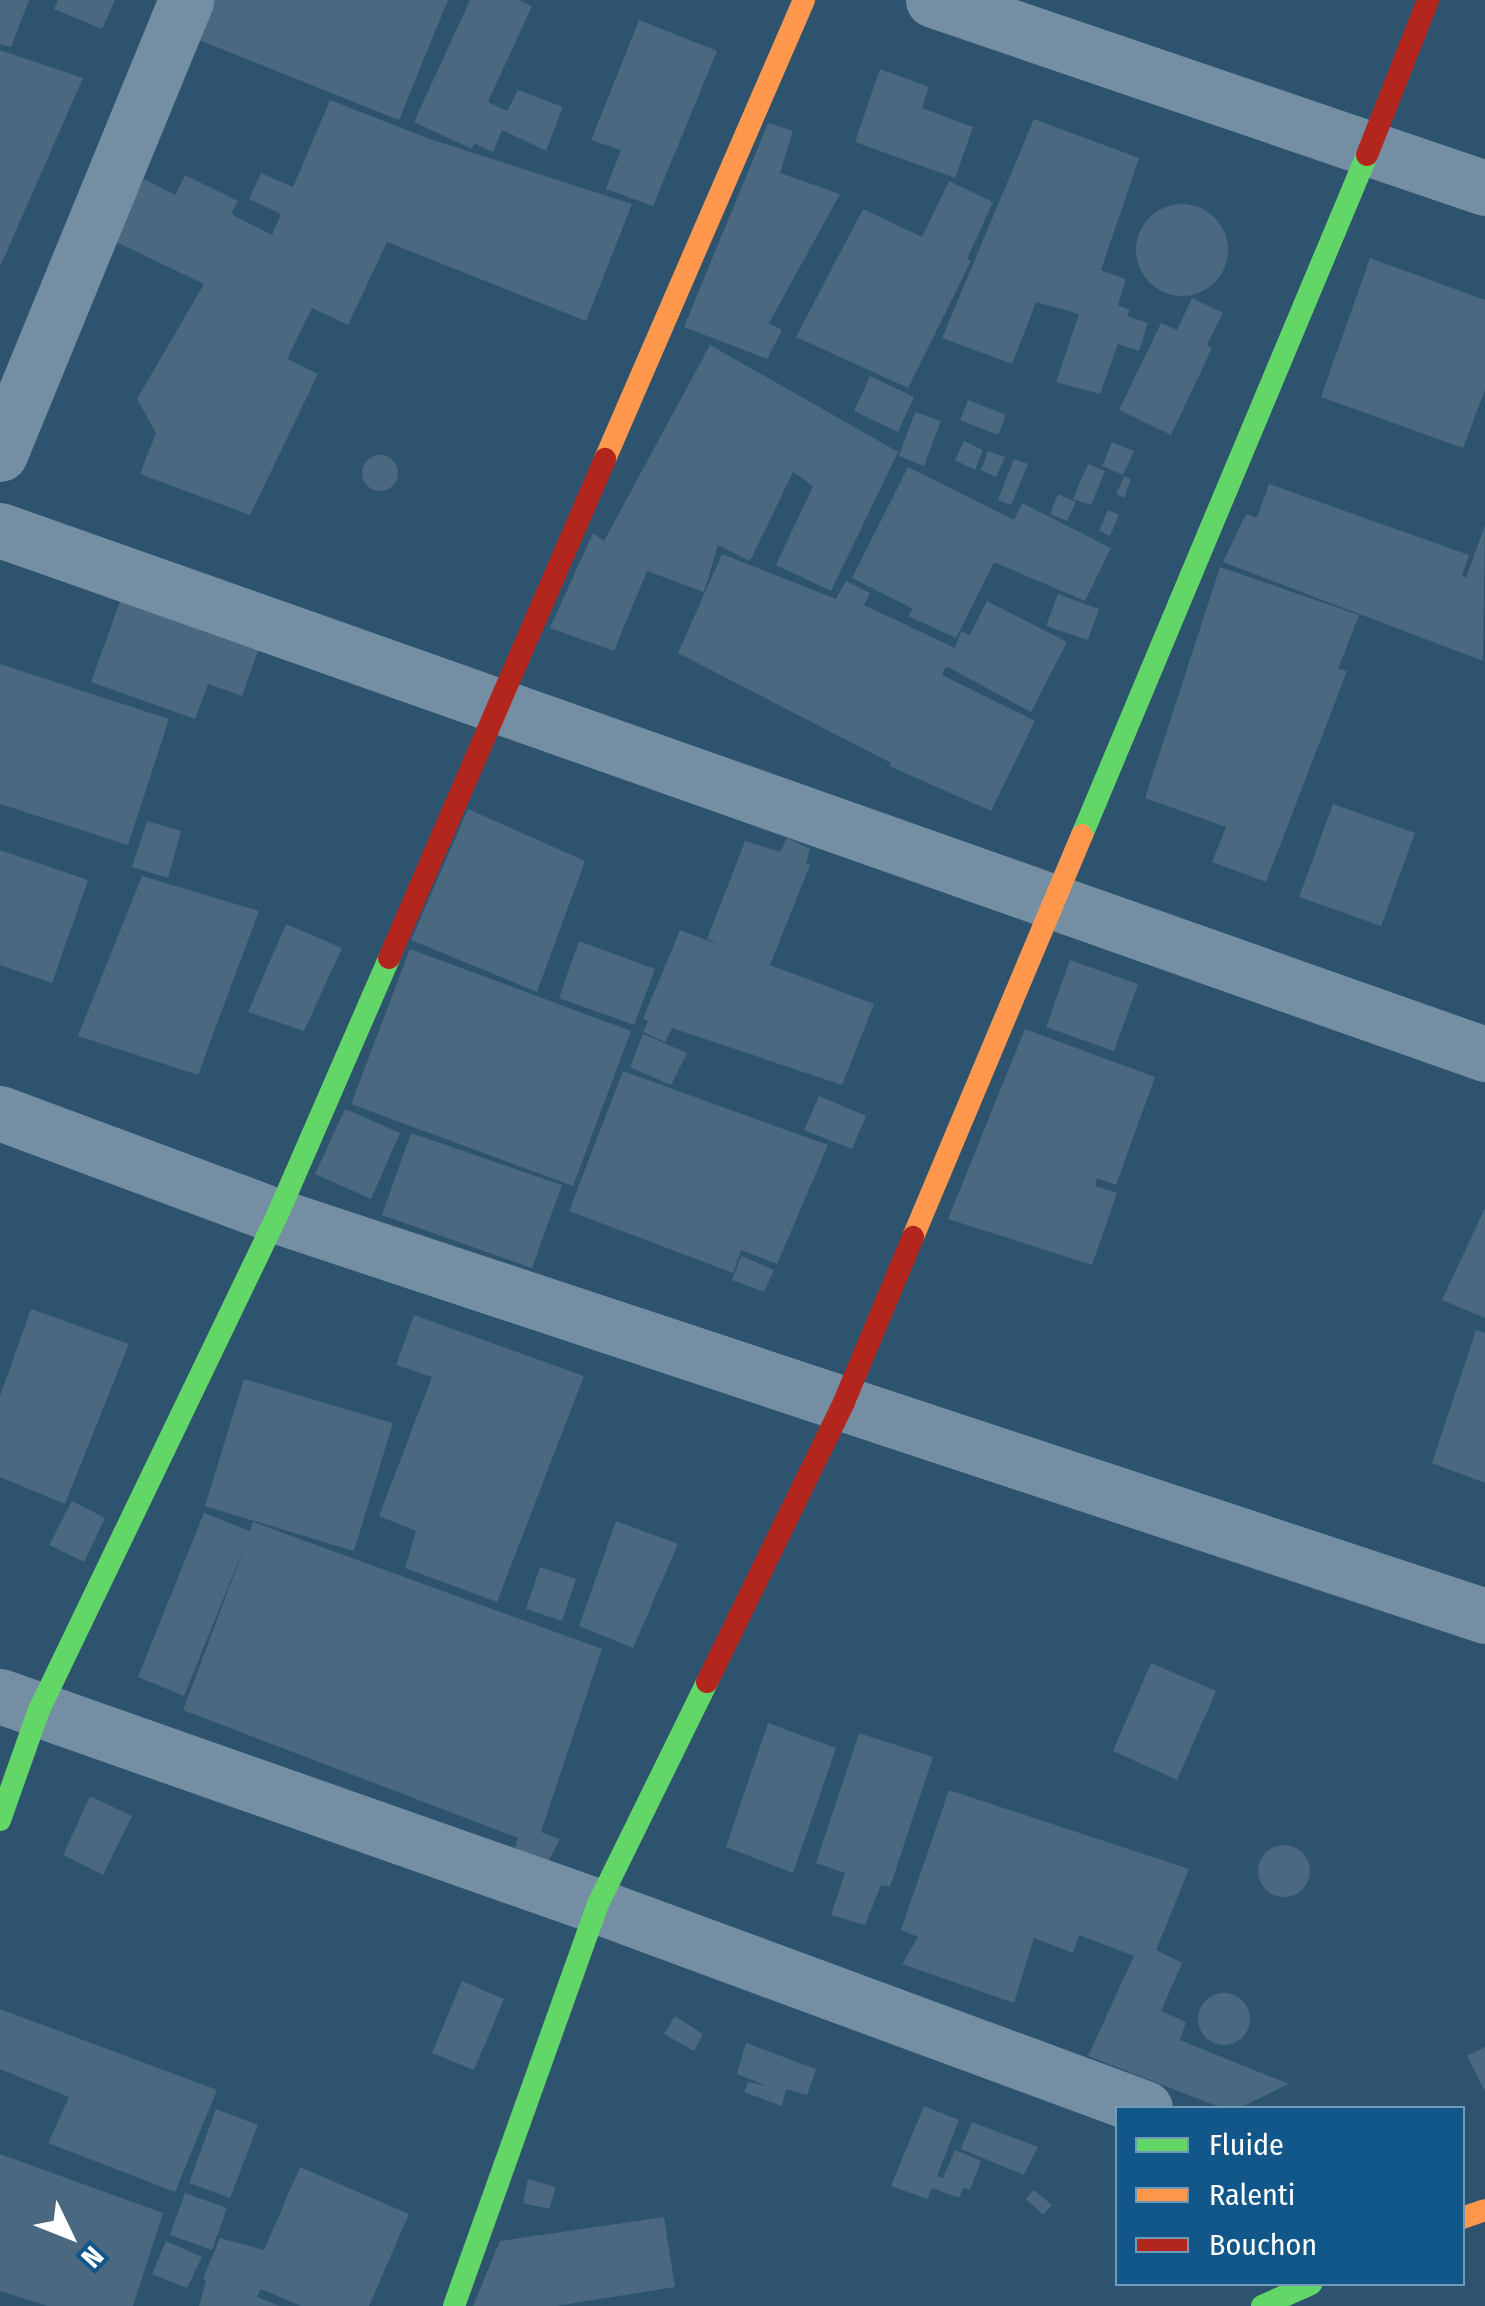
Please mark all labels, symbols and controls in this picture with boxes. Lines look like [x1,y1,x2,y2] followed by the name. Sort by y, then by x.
[1115,2106,1465,2286] legend
[1209,2127,1284,2163] text: Fluide
[1209,2177,1295,2213] text: Ralenti
[20,2186,120,2286] north arrow
[1209,2227,1317,2263] text: Bouchon
[75,2239,110,2274] text: N

